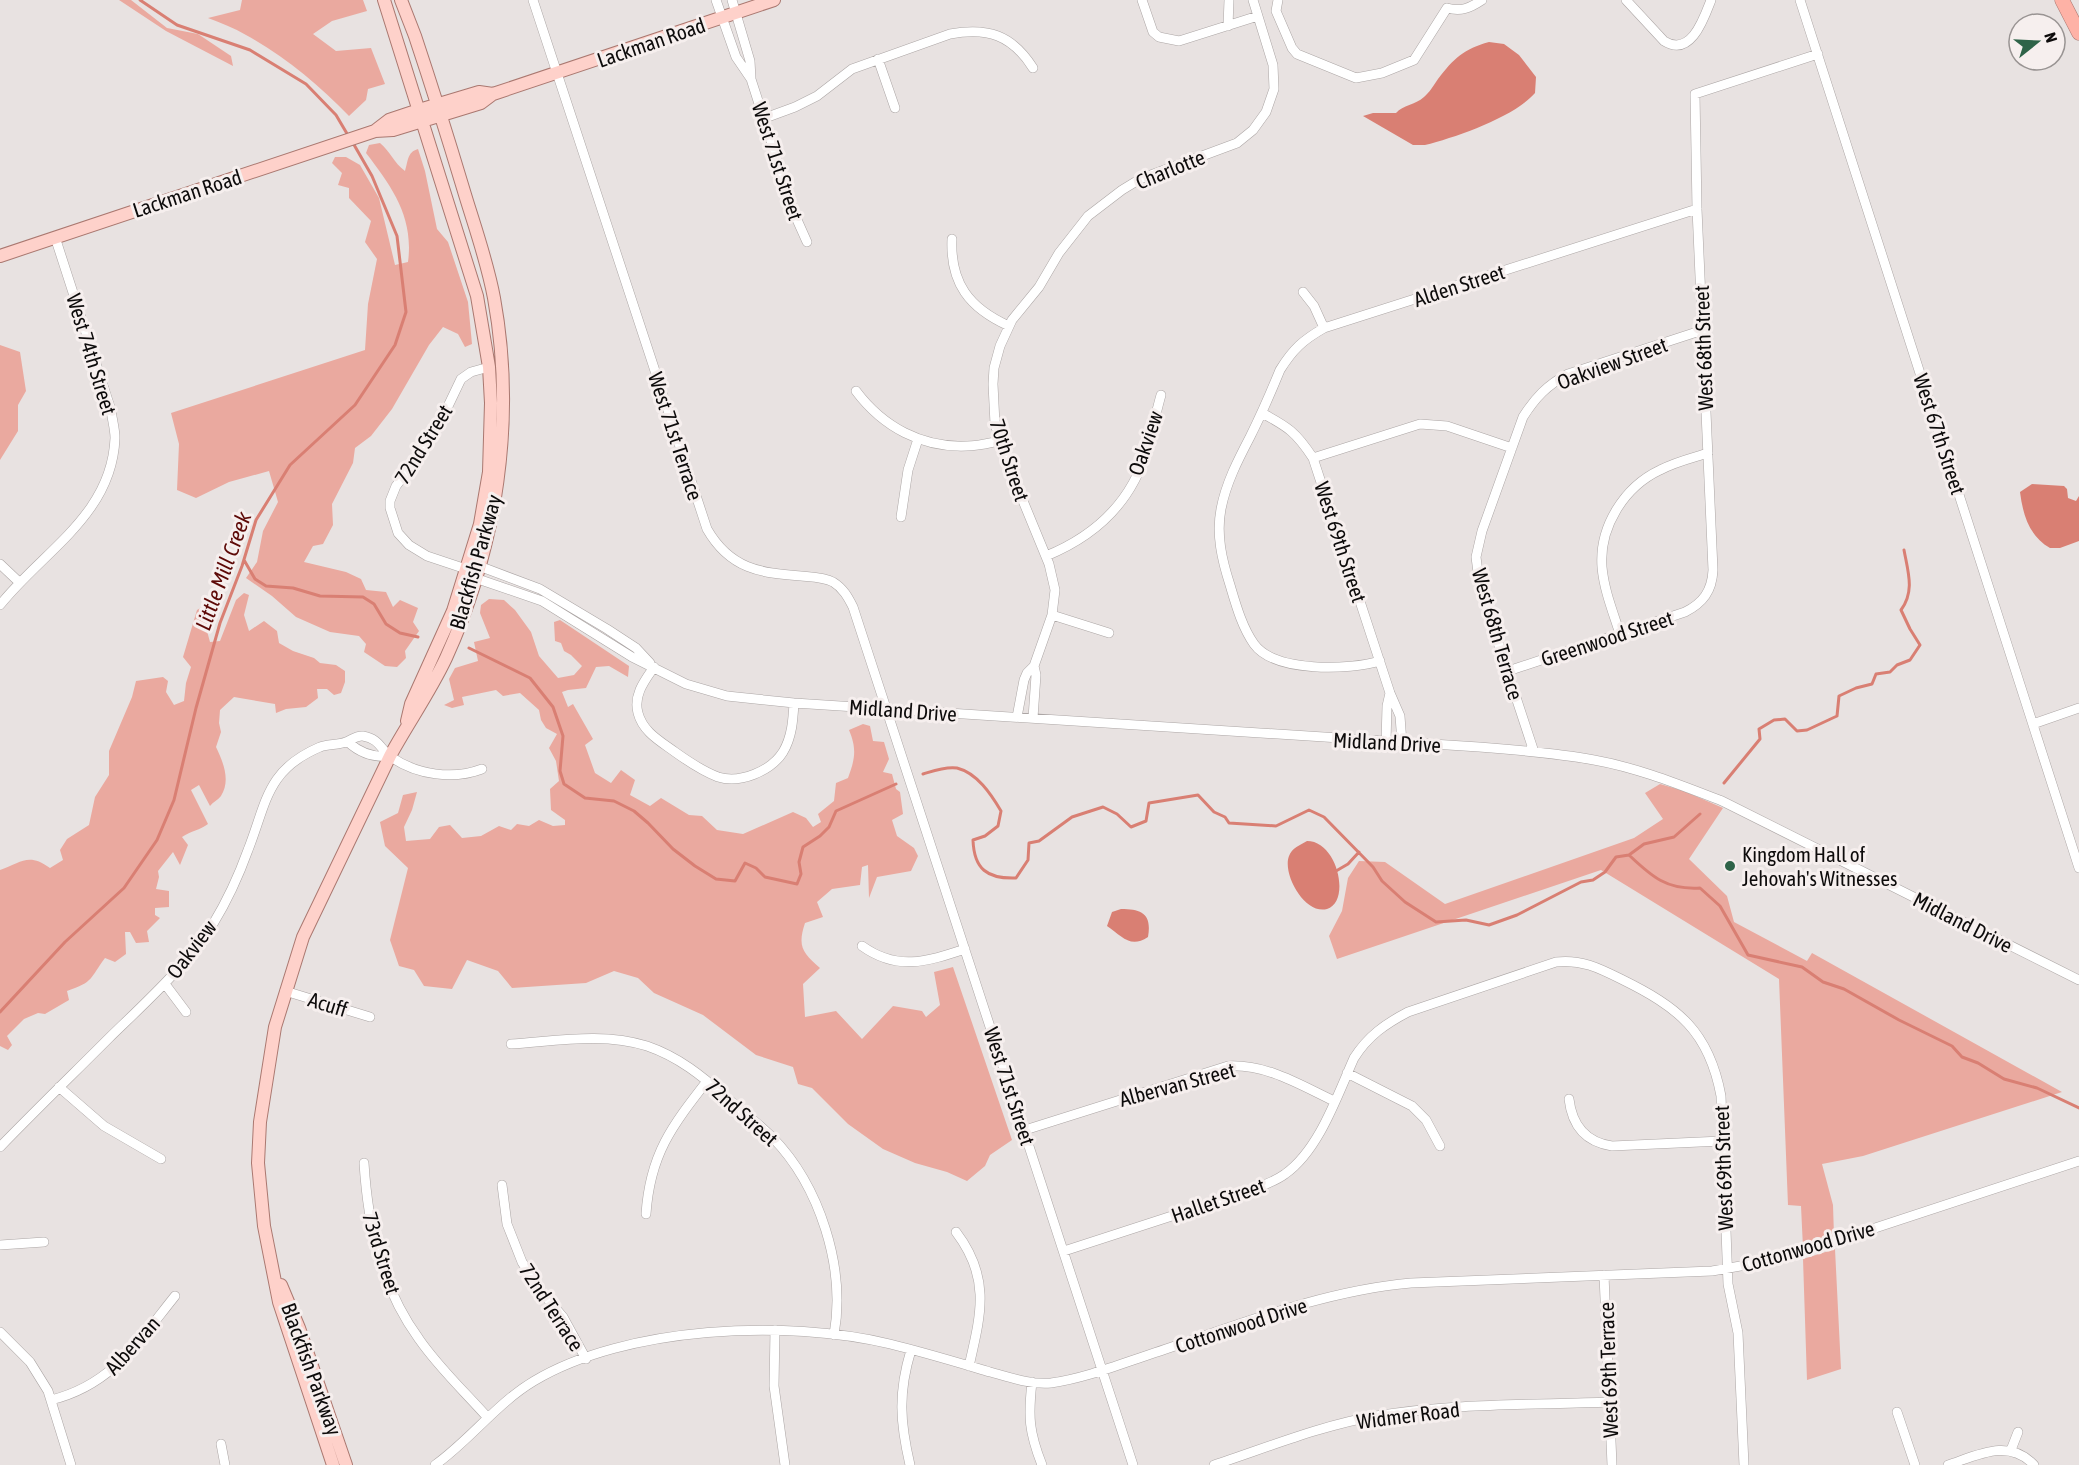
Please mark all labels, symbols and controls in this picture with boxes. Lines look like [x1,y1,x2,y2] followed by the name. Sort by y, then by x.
[594,12,708,72] street label: Lackman Road
[2007,12,2067,72] north arrow
[2041,30,2061,45] text: N
[748,99,808,223] street label: West 71st Street
[1132,144,1208,194] street label: Charlotte
[130,164,244,222] street label: Lackman Road
[1410,259,1508,311] street label: Alden Street
[1689,285,1717,411] street label: West 68th Street
[62,291,122,417] street label: West 74th Street
[1554,332,1670,394] street label: Oakview Street
[644,369,708,503] street label: West 71st Terrace
[1909,371,1971,497] street label: West 67th Street
[389,400,457,488] street label: 72nd Street
[1123,407,1167,478] street label: Oakview
[985,416,1035,504] street label: 70th Street
[1310,479,1372,605] street label: West 69th Street
[444,491,506,632] street label: Blackfish Parkway
[190,508,257,634] water label: Little Mill Creek
[1468,565,1528,703] street label: West 68th Terrace
[1538,605,1676,671] street label: Greenwood Street
[848,694,958,726] street label: Midland Drive
[1332,727,1442,757] street label: Midland Drive
[1742,842,1897,890] place label: Kingdom Hall of Jehovah's Witnesses
[1723,859,1737,873] marker: Kingdom Hall of Jehovah's Witnesses
[1909,887,2017,957] street label: Midland Drive
[161,915,221,983] street label: Oakview
[306,987,351,1021] street label: Acuff
[980,1024,1040,1148] street label: West 71st Street
[1116,1057,1238,1111] street label: Albervan Street
[701,1073,783,1151] street label: 72nd Street
[1709,1105,1737,1231] street label: West 69th Street
[1168,1173,1268,1227] street label: Hallet Street
[358,1209,406,1297] street label: 73rd Street
[1739,1216,1877,1276] street label: Cottonwood Drive
[515,1259,589,1355] street label: 72nd Terrace
[1172,1292,1310,1358] street label: Cottonwood Drive
[277,1299,347,1439] street label: Blackfish Parkway
[1594,1302,1622,1438] street label: West 69th Terrace
[100,1311,164,1379] street label: Albervan
[1355,1397,1461,1433] street label: Widmer Road

